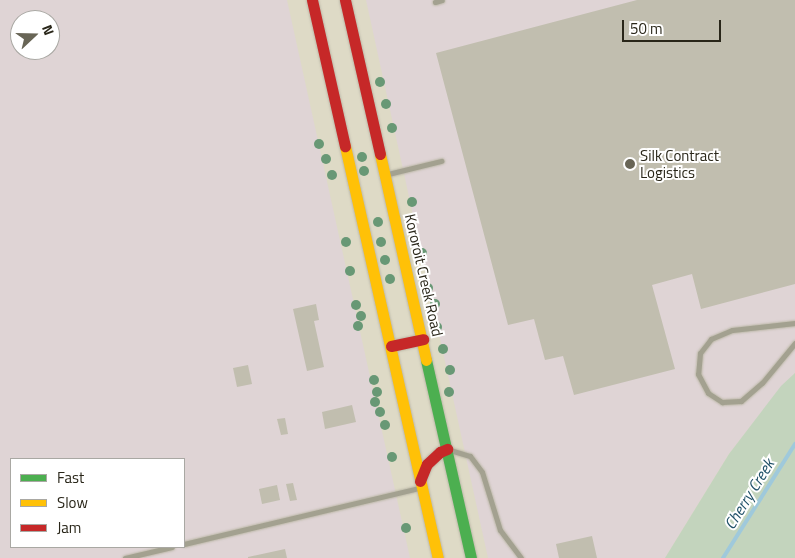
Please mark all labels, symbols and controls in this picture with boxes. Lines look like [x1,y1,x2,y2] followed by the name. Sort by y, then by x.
[10,10,60,60] north arrow
[625,10,724,42] scale bar
[630,17,663,40] text: 50 m
[37,22,60,38] text: N
[640,146,719,181] place label: Silk Contract Logistics
[624,158,636,170] marker: Silk Contract Logistics
[401,212,447,338] street label: Kororoit Creek Road
[720,455,778,533] water label: Cherry Creek
[10,458,185,548] legend
[57,466,84,489] text: Fast
[57,491,88,514] text: Slow
[57,516,81,539] text: Jam

